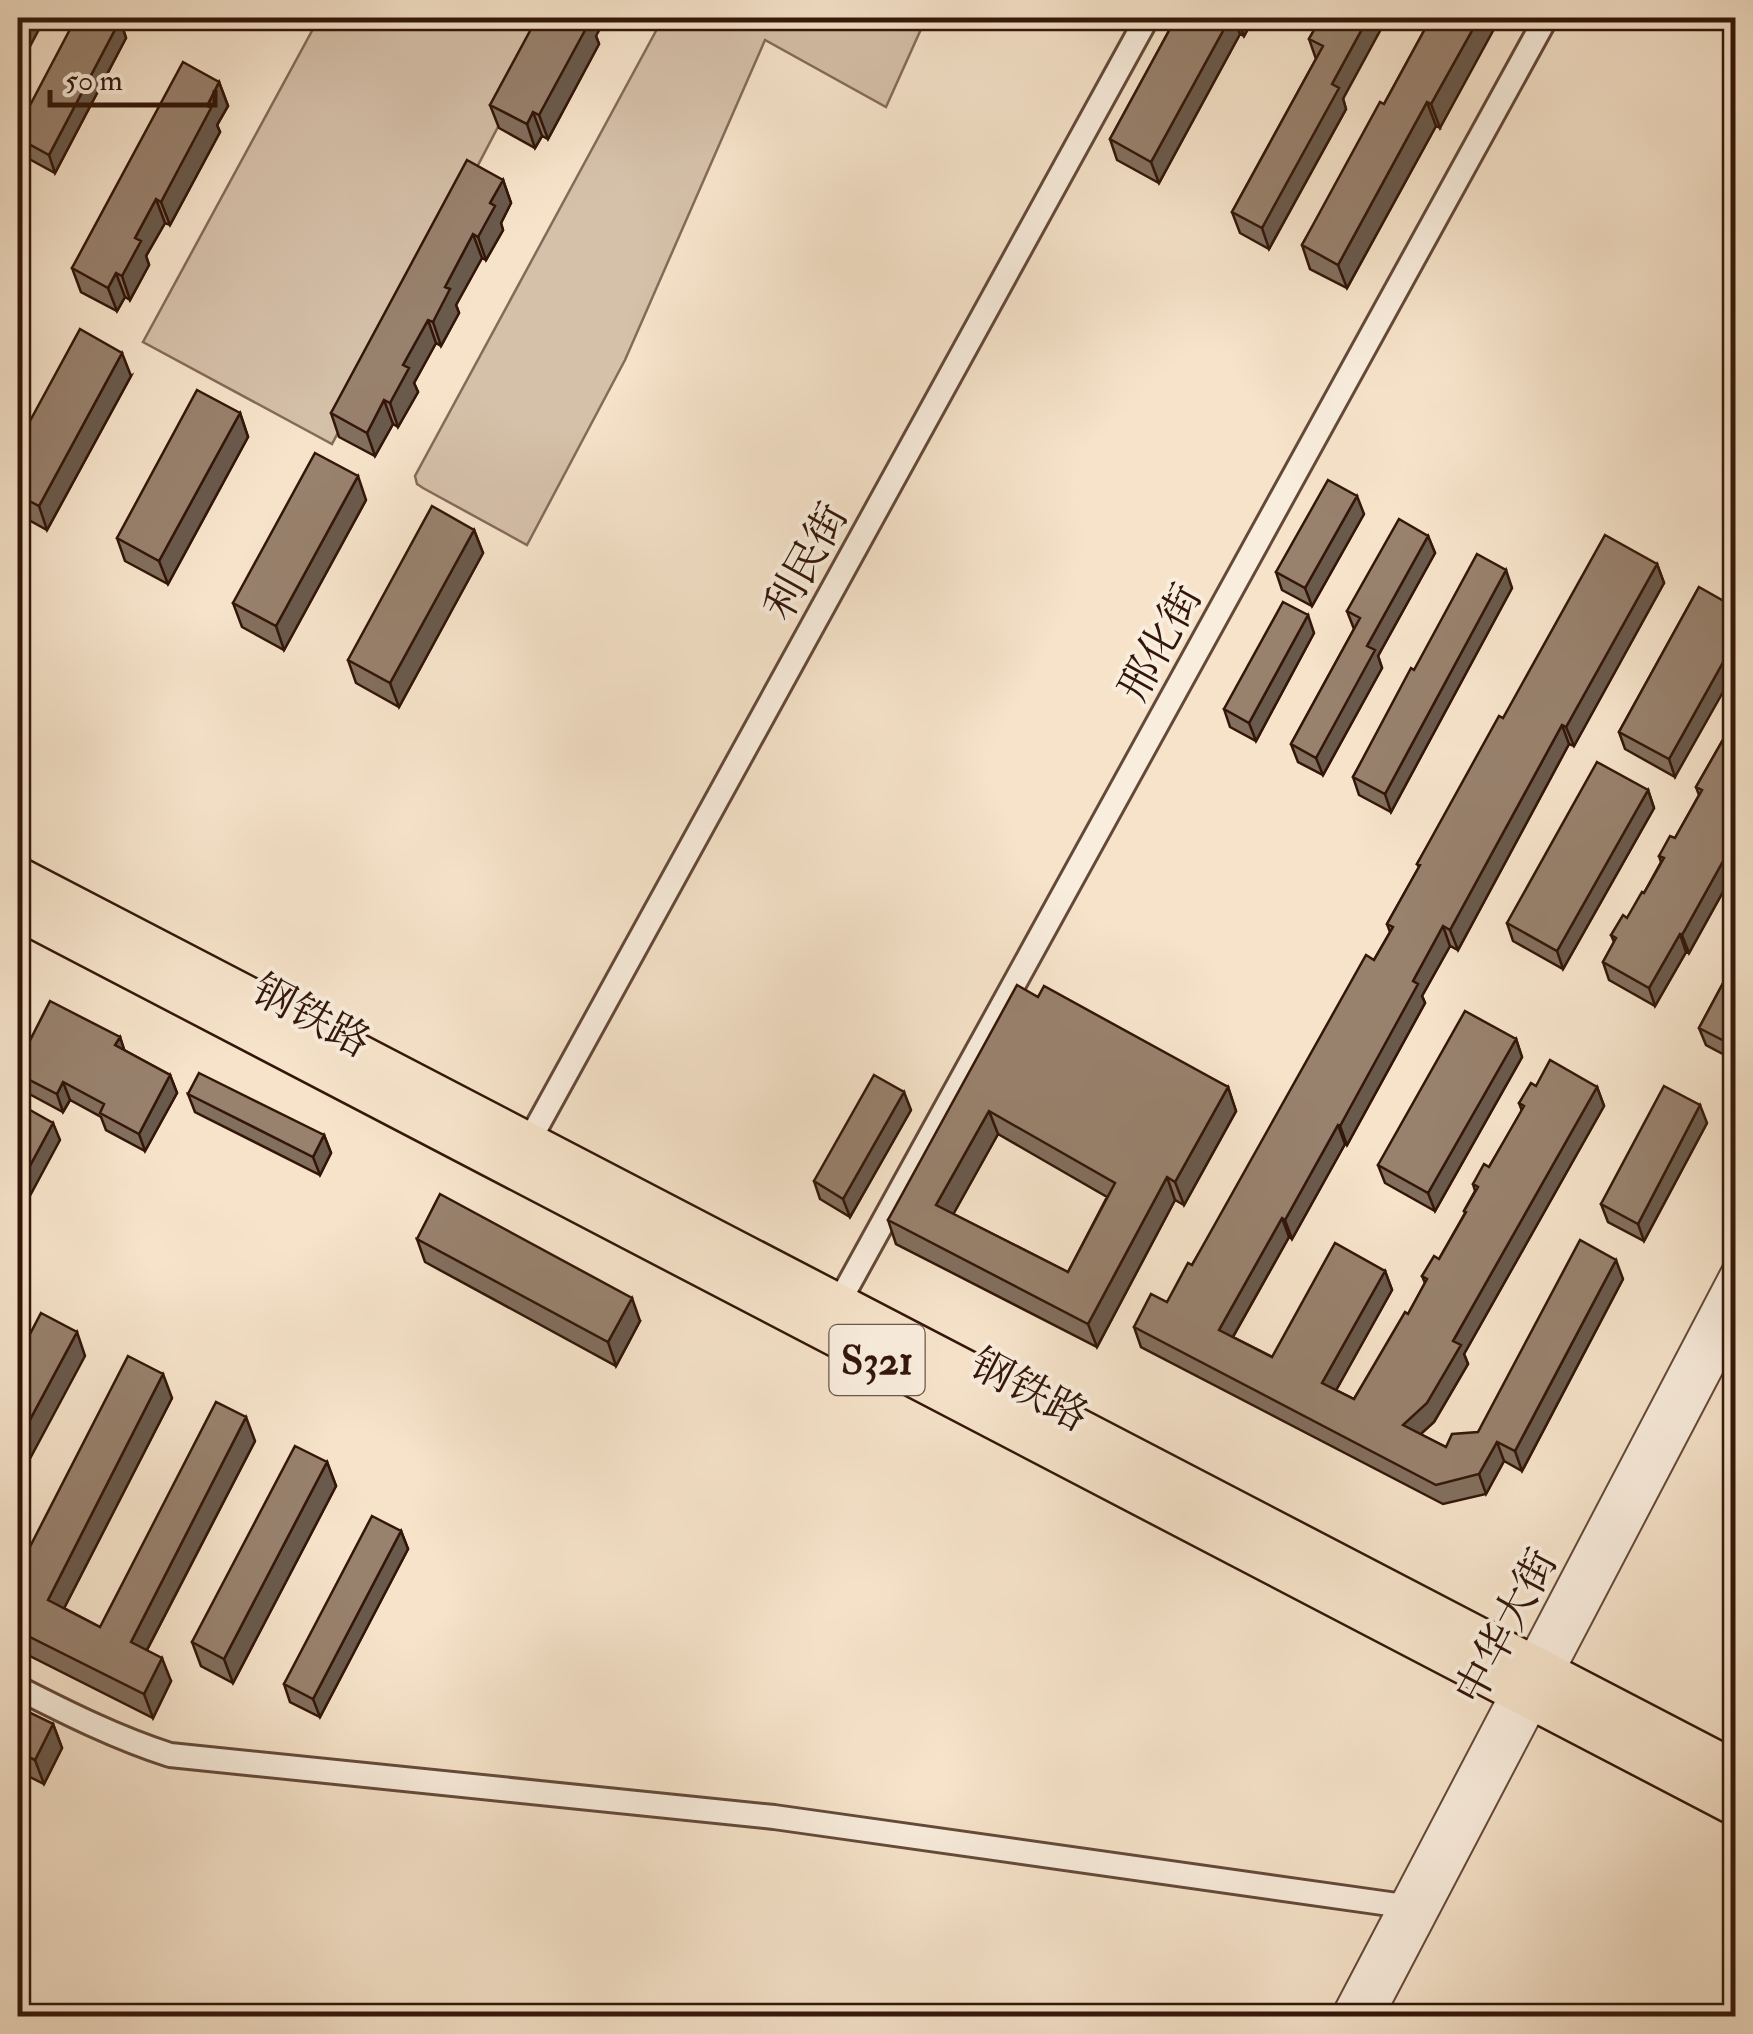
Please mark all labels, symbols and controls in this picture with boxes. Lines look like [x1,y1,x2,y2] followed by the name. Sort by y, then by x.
[50,45,215,107] scale bar
[65,62,123,99] text: 50 m
[753,494,860,630] street label: 利民街
[1107,575,1214,711] street label: 邢化街
[243,964,379,1069] street label: 钢铁路
[830,1325,924,1395] road number: S321
[961,1338,1097,1443] street label: 钢铁路
[1444,1541,1569,1713] street label: 中华大街

